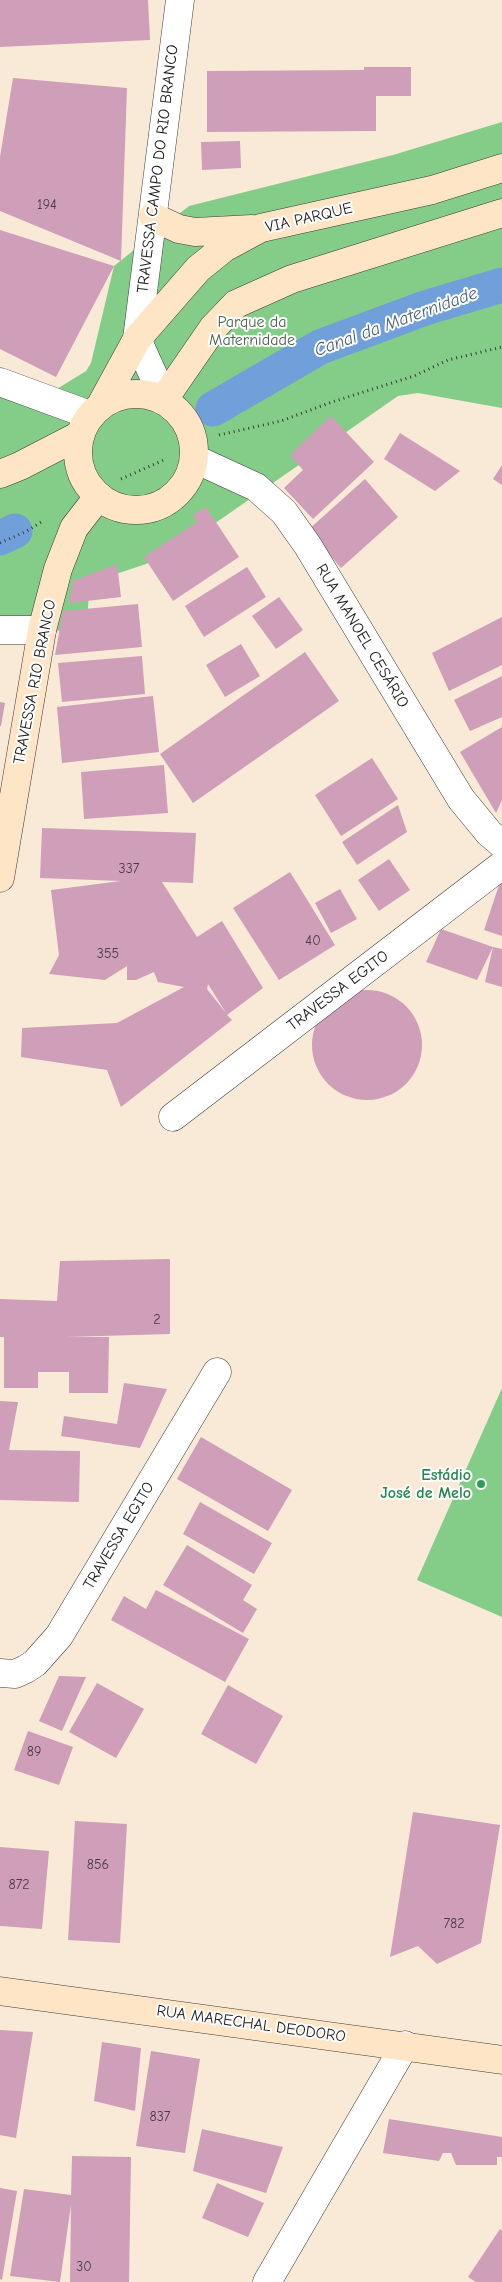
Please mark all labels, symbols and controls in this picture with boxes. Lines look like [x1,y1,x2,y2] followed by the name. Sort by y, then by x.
[133,44,183,294] street label: TRAVESSA CAMPO DO RIO BRANCO
[37,197,57,213] house number: 194
[264,199,354,237] street label: VIA PARQUE
[312,282,480,362] water label: Canal da Maternidade
[209,312,295,350] park label: Parque da Maternidade
[311,560,413,712] street label: RUA MANOEL CESÁRIO
[10,598,60,766] street label: TRAVESSA RIO BRANCO
[119,861,139,877] house number: 337
[305,933,321,949] house number: 40
[97,946,119,962] house number: 355
[284,947,392,1035] street label: TRAVESSA EGITO
[153,1312,161,1328] house number: 2
[380,1465,471,1503] place label: Estádio José de Melo
[475,1478,487,1490] marker: Estádio José de Melo
[79,1479,159,1593] street label: TRAVESSA EGITO
[27,1744,41,1760] house number: 89
[87,1857,109,1873] house number: 856
[8,1877,30,1893] house number: 872
[443,1916,465,1932] house number: 782
[155,2001,347,2047] street label: RUA MARECHAL DEODORO
[150,2109,170,2125] house number: 837
[76,2259,92,2275] house number: 30

